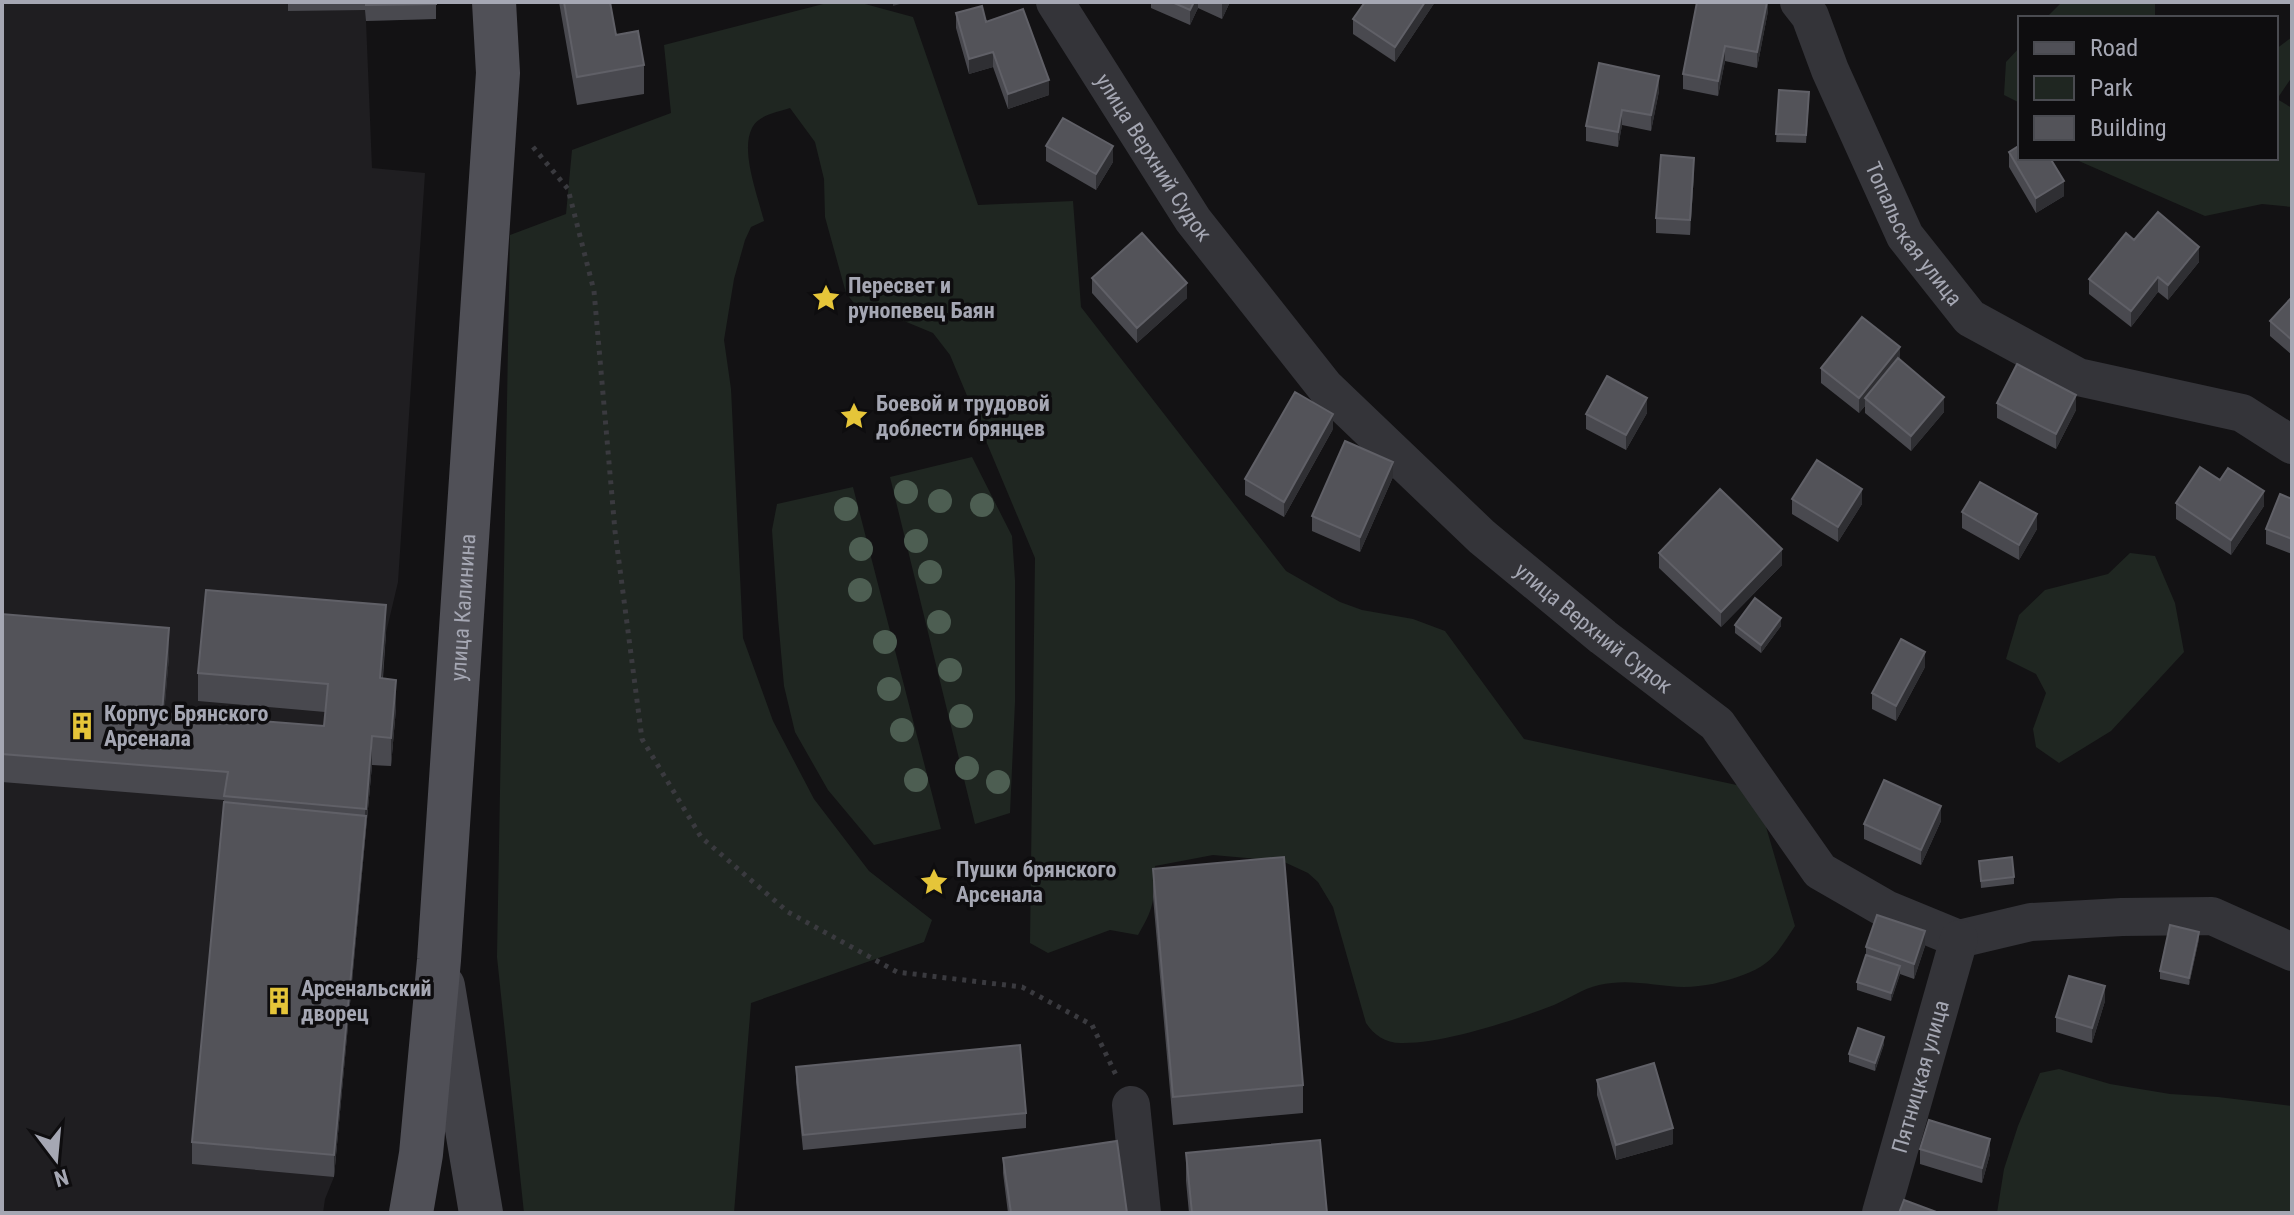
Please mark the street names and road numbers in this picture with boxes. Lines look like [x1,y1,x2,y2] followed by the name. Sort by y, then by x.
[1091,69,1217,246] street label: улица Верхний Судок
[1861,158,1968,310] street label: Топальская улица
[445,533,480,682] street label: улица Калинина
[1510,557,1678,698] street label: улица Верхний Судок
[1886,997,1953,1156] street label: Пятницкая улица

